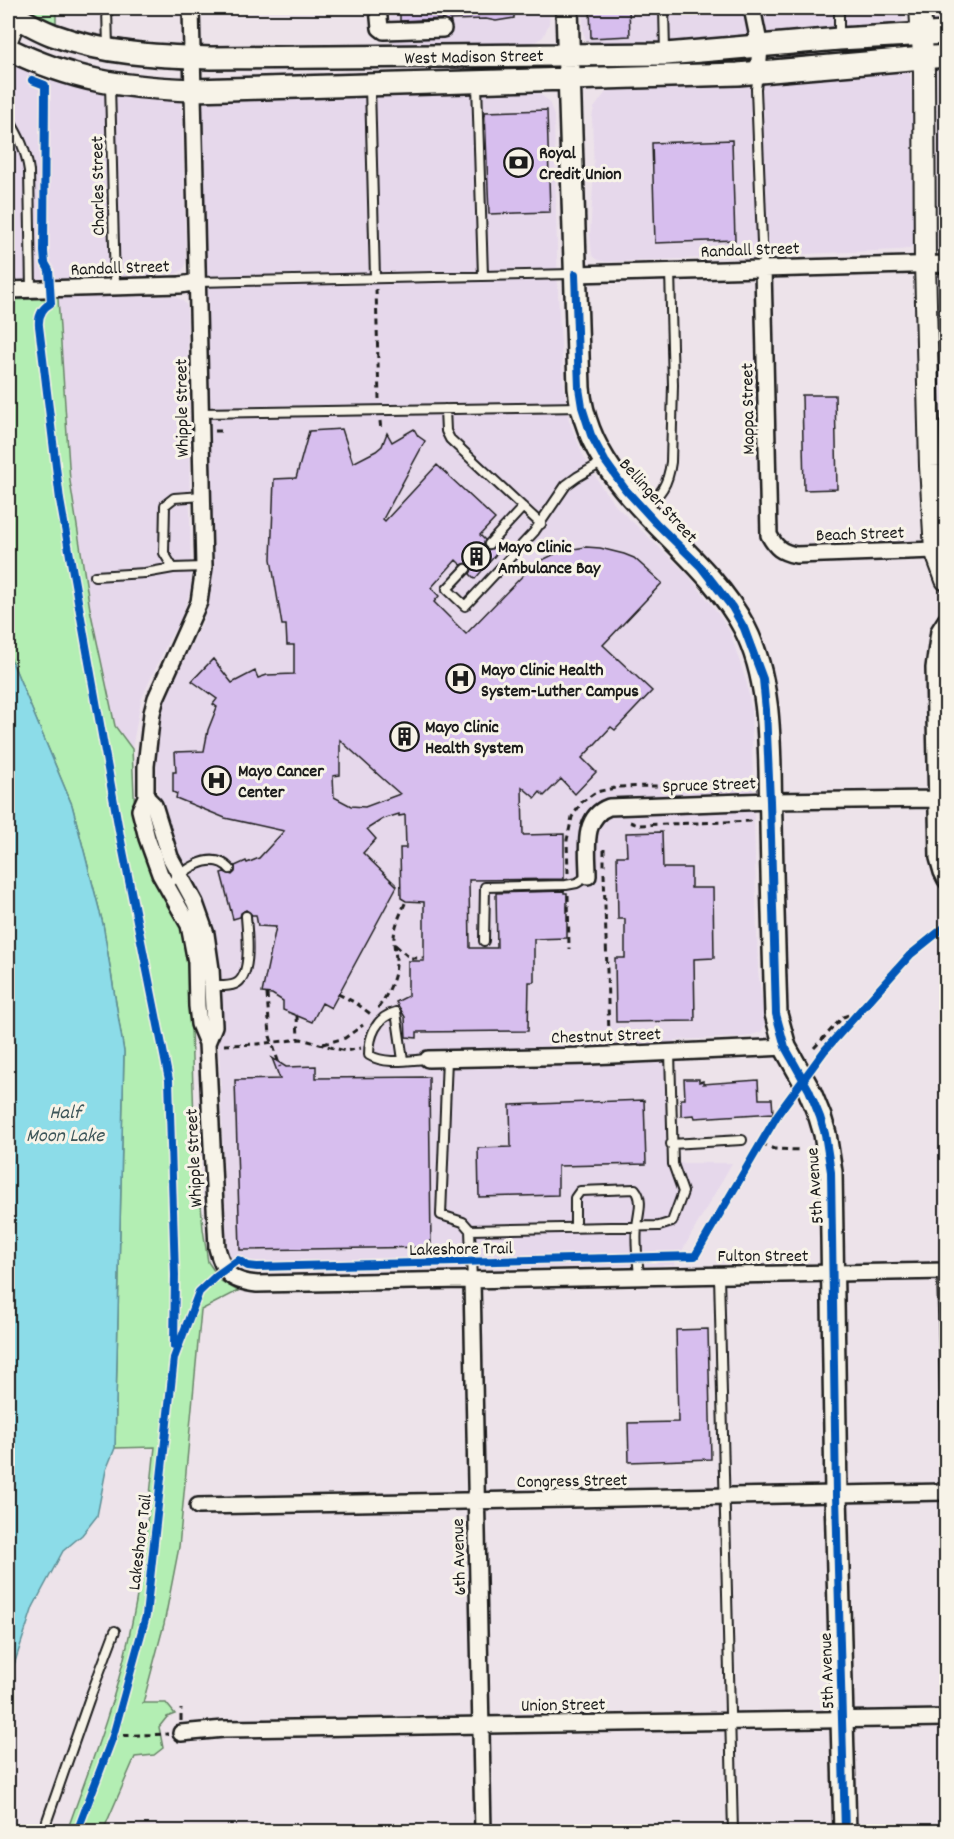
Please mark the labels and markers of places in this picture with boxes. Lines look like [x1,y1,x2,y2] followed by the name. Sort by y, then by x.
[539,142,622,188] place label: Royal Credit Union
[502,146,534,178] bank icon: Royal Credit Union
[498,536,601,582] place label: Mayo Clinic Ambulance Bay
[461,540,493,572] building icon: Mayo Clinic Ambulance Bay
[481,659,639,705] place label: Mayo Clinic Health System-Luther Campus
[444,663,476,695] hospital icon: Mayo Clinic Health System-Luther Campus
[425,716,524,762] place label: Mayo Clinic Health System
[388,720,420,752] building icon: Mayo Clinic Health System
[238,760,324,806] place label: Mayo Cancer Center
[201,764,233,796] hospital icon: Mayo Cancer Center

